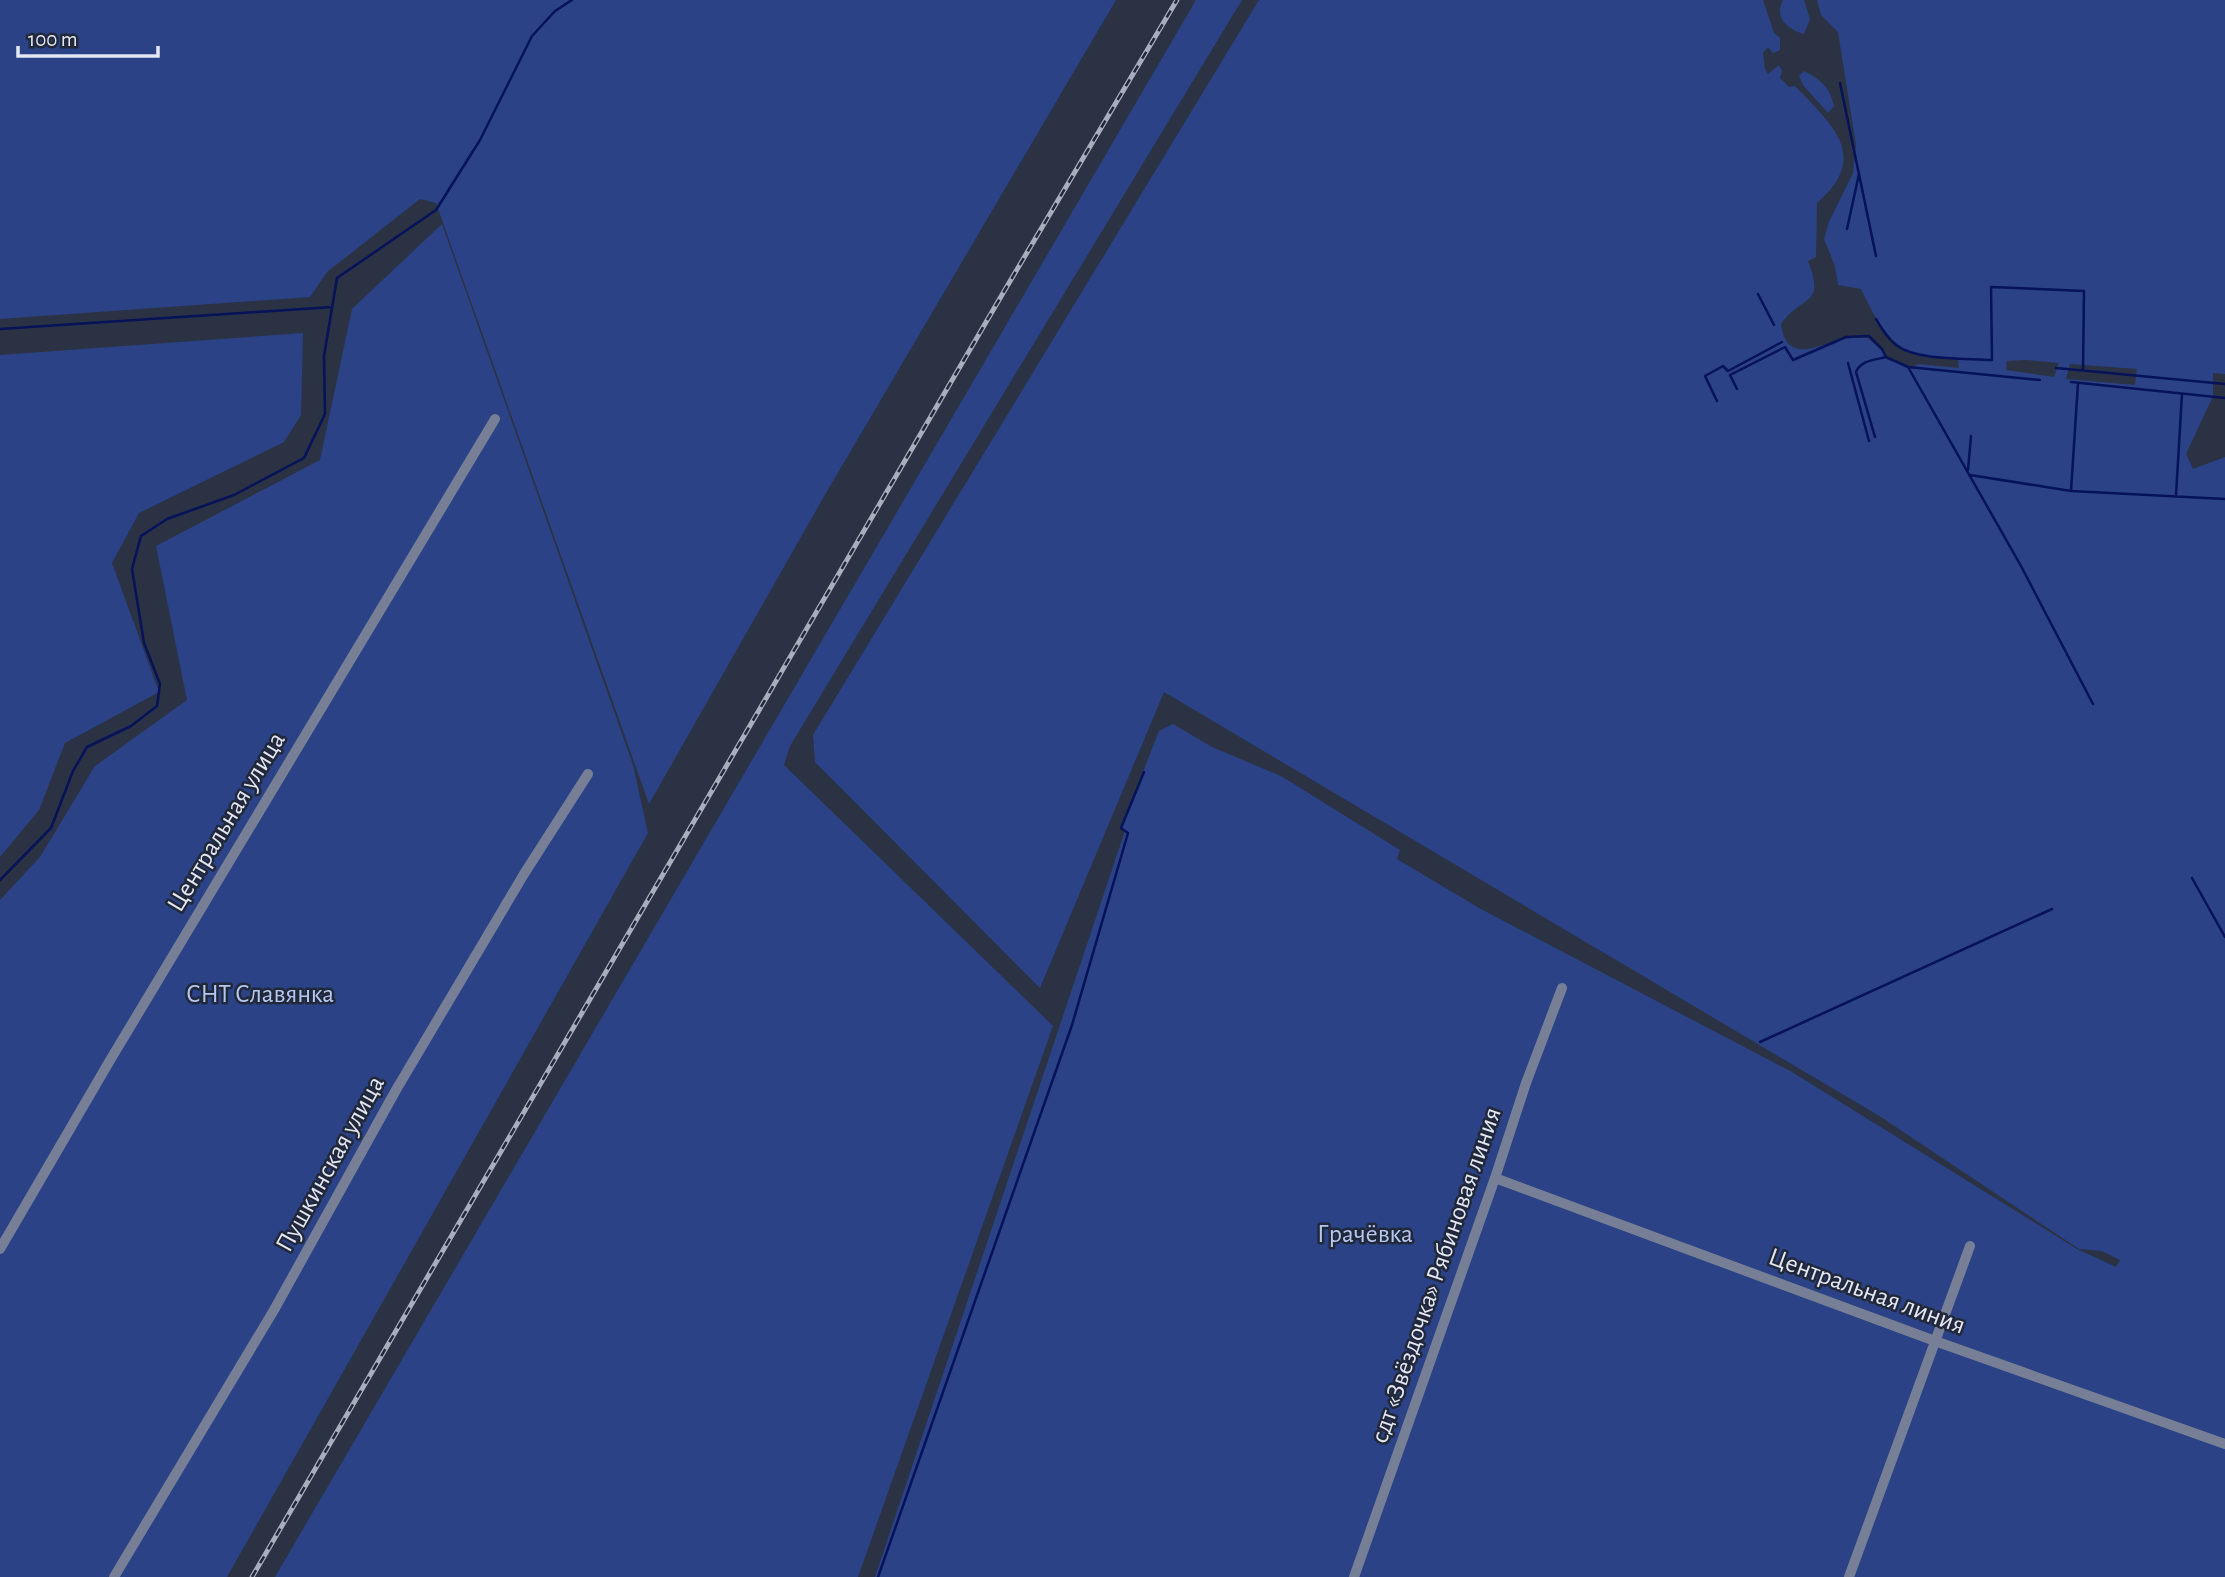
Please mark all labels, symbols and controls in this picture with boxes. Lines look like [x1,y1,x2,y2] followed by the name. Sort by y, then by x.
[18,14,158,58] scale bar
[28,29,78,50] text: 100 m
[162,728,290,916] street label: Центральная улица
[186,981,334,1007] park label: СНТ Славянка
[271,1072,389,1256] street label: Пушкинская улица
[1366,1104,1506,1446] street label: сдт «Звёздочка» Рябиновая линия
[1317,1221,1413,1247] park label: Грачёвка
[1765,1243,1969,1339] street label: Центральная линия

